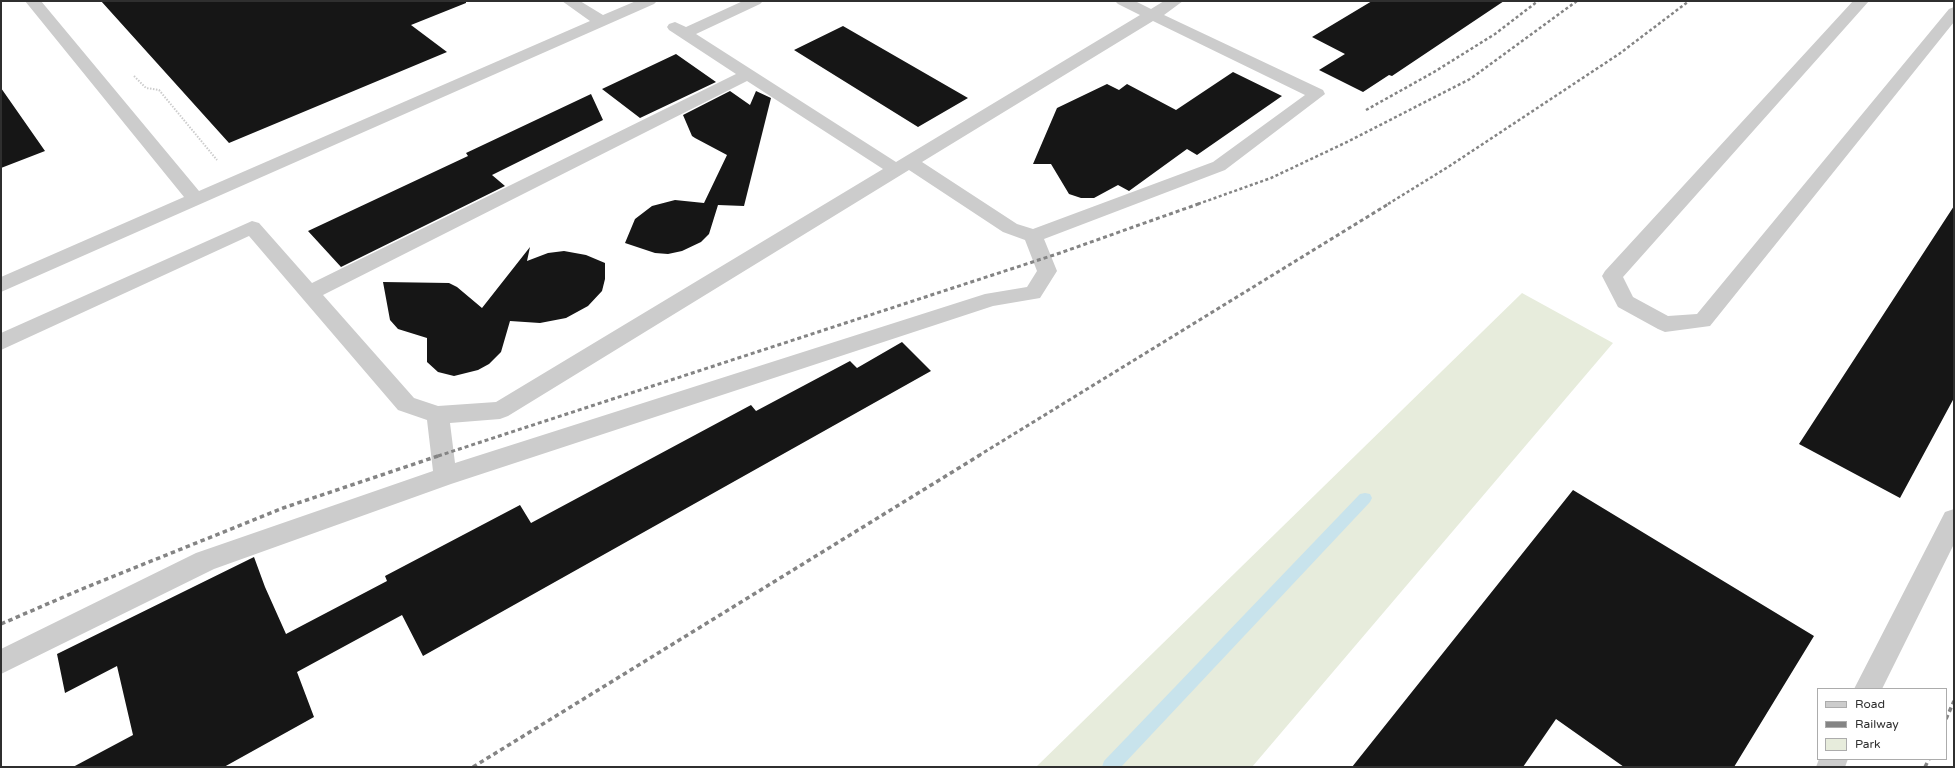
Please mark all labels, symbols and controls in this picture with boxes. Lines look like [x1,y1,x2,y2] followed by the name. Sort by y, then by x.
[1817,688,1947,760] legend
[1855,697,1885,711] text: Road
[1855,717,1899,731] text: Railway
[1855,737,1881,751] text: Park

